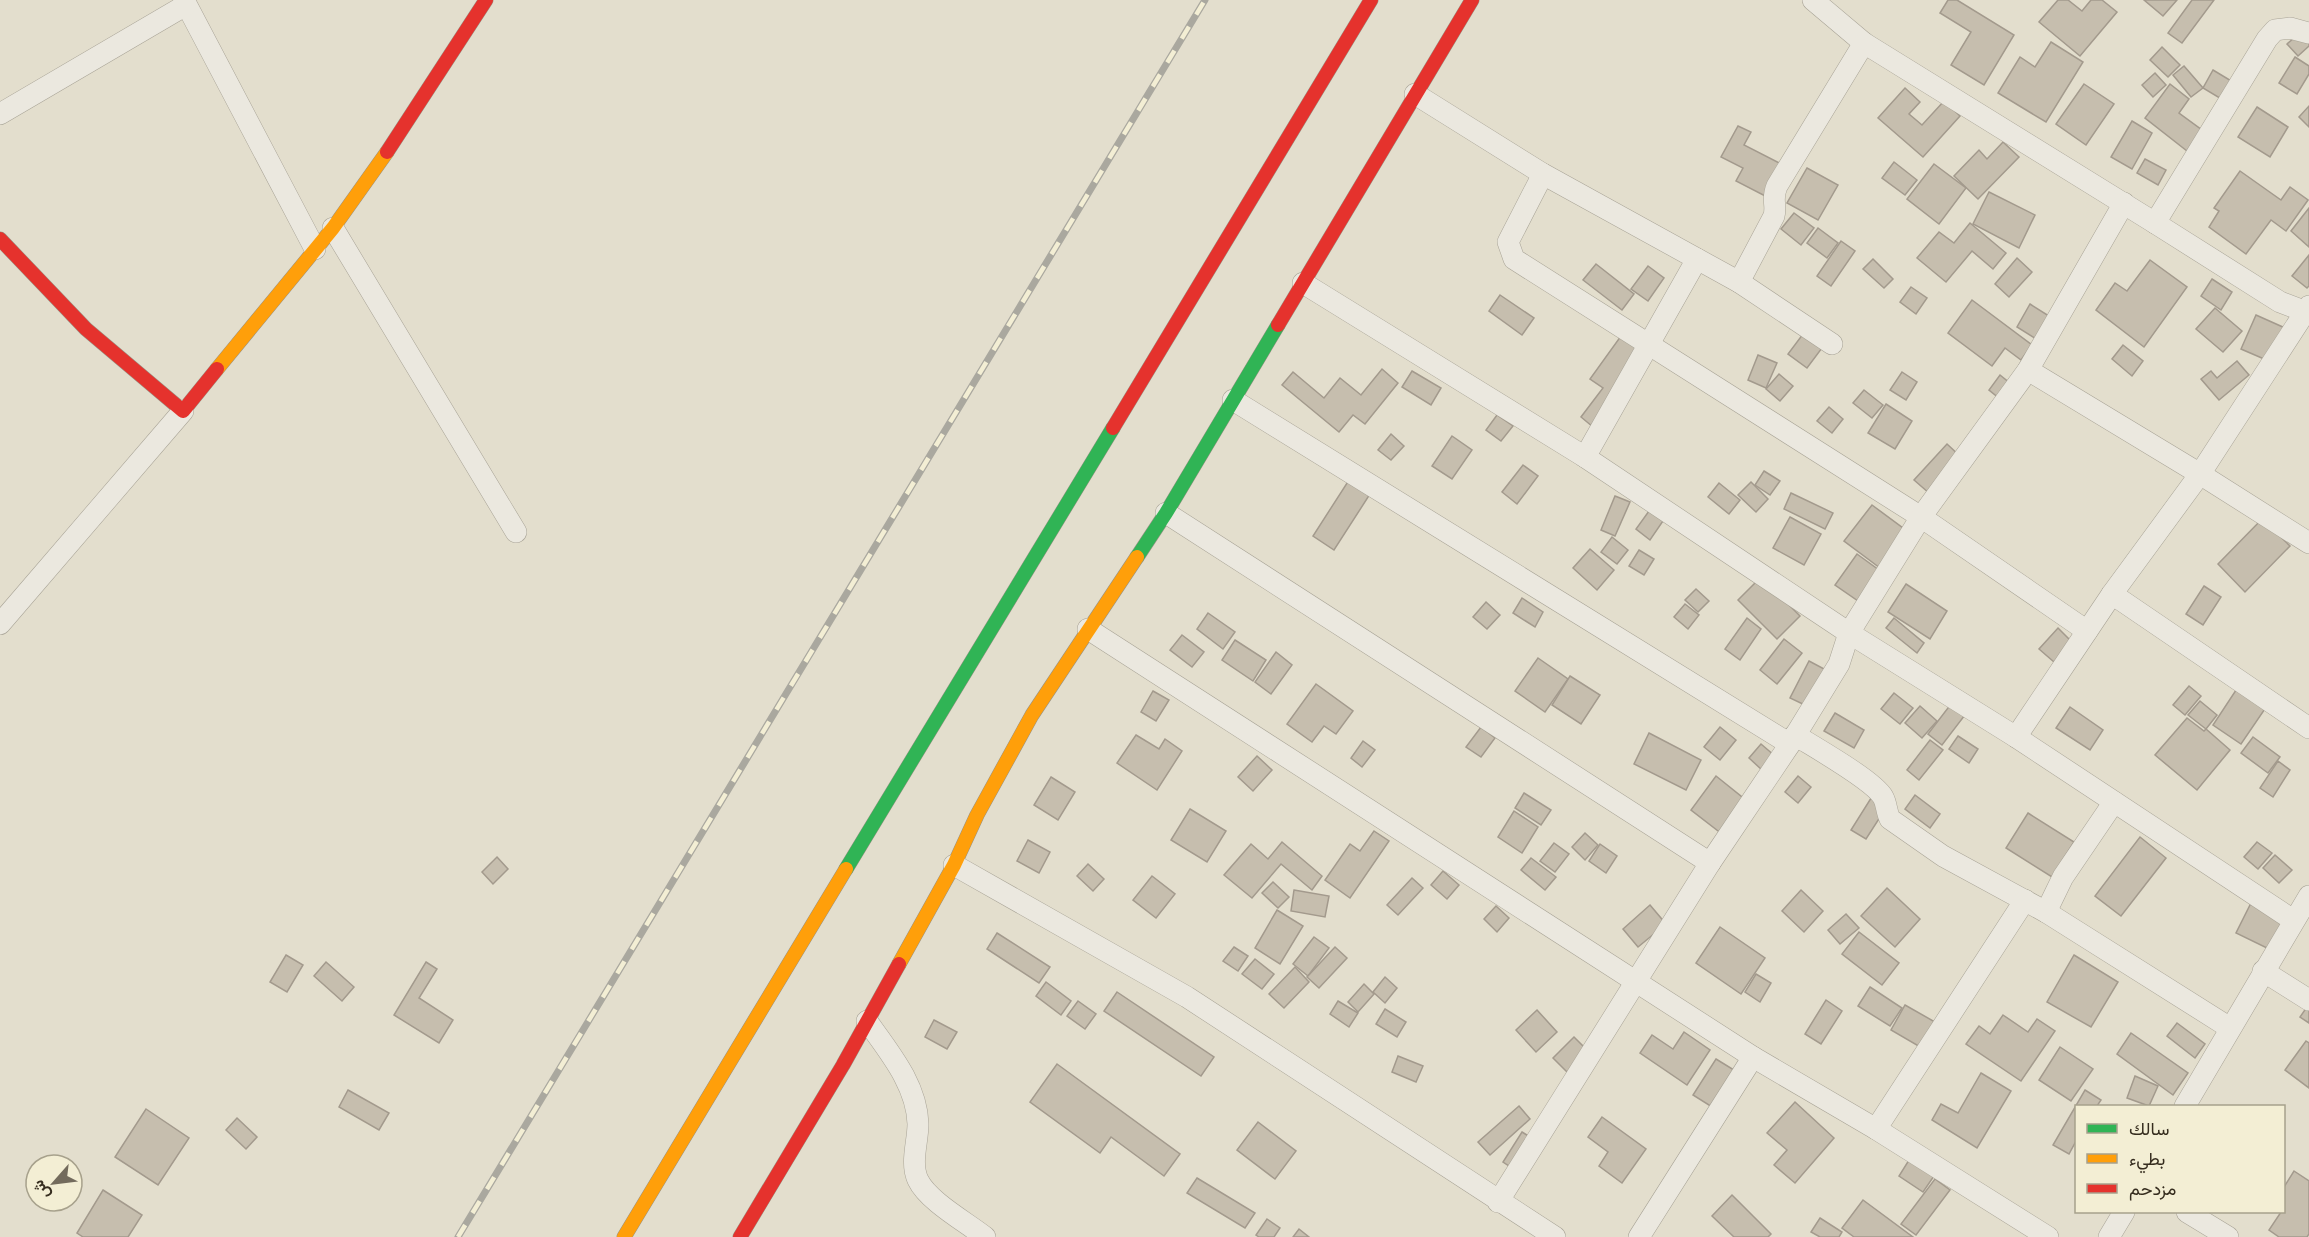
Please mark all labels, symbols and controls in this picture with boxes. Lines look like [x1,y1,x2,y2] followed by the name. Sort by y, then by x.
[2075,1105,2285,1213] legend
[2129,1117,2169,1140] text: سالك
[2129,1147,2165,1174] text: بطيء
[24,1153,84,1213] north arrow
[27,1177,54,1203] text: ش
[2129,1177,2176,1201] text: مزدحم

